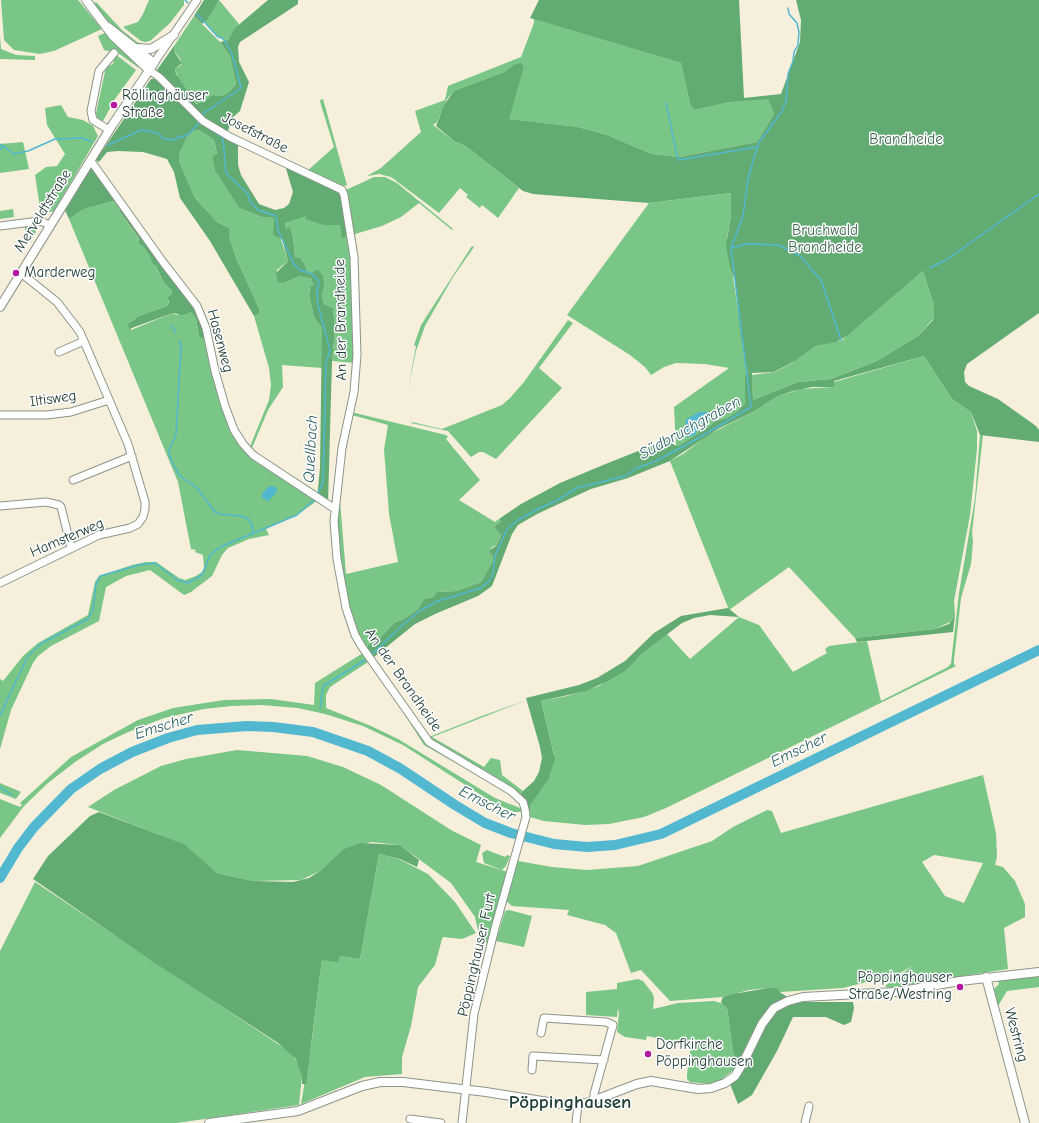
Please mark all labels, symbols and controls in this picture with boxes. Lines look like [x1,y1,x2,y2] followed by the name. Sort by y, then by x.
[122,87,208,122] place label: Röllinghäuser Straße
[109,100,119,110] marker: Röllinghäuser Straße
[219,109,291,157] street label: Josefstraße
[869,131,943,149] park label: Brandheide
[10,166,76,256] street label: Merveldtstraße
[788,222,862,257] park label: Bruchwald Brandheide
[331,259,351,381] street label: An der Brandheide
[24,264,95,282] place label: Marderweg
[11,268,21,278] marker: Marderweg
[203,307,237,375] street label: Hasenweg
[28,387,78,411] street label: Iltisweg
[636,392,744,464] water label: Südbruchgraben
[300,415,322,483] water label: Quellbach
[27,514,107,562] street label: Hamsterweg
[361,625,445,735] street label: An der Brandheide
[132,708,196,744] water label: Emscher
[768,728,830,772] water label: Emscher
[456,782,518,826] water label: Emscher
[454,892,500,1018] street label: Pöppinghauser Furt
[848,969,952,1004] place label: Pöppinghauser Straße/Westring
[955,982,965,992] marker: Pöppinghauser Straße/Westring
[1000,1006,1032,1064] street label: Westring
[656,1036,753,1071] place label: Dorfkirche Pöppinghausen
[643,1049,653,1059] marker: Dorfkirche Pöppinghausen
[509,1092,631,1114] district label: Pöppinghausen

